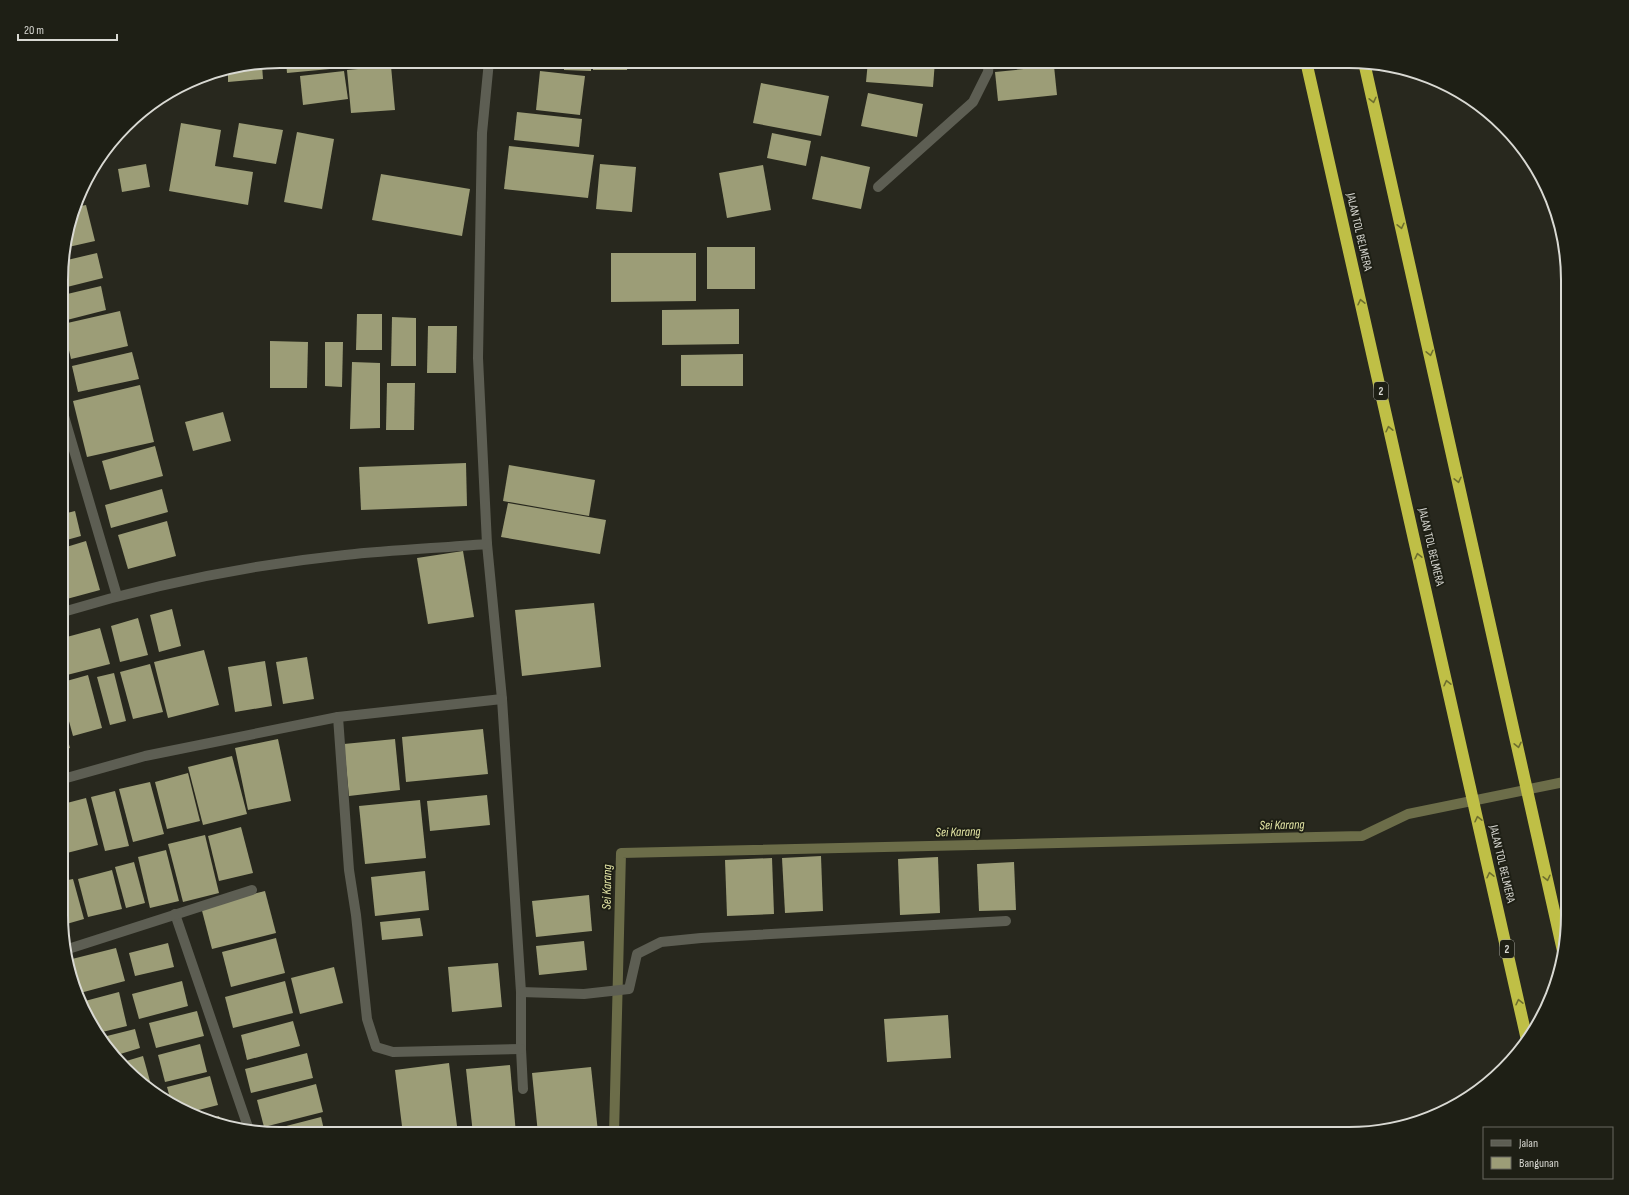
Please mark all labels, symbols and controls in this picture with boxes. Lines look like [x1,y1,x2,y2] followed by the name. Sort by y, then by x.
[18,16,117,42] scale bar
[24,23,44,38] text: 20 m
[1368,96,1376,103] one-way arrow
[1343,191,1375,273] street label: JALAN TOL BELMERA
[1397,223,1405,230] one-way arrow
[1357,299,1365,306] one-way arrow
[1425,350,1433,356] one-way arrow
[1374,382,1388,400] road number: 2
[1386,426,1394,432] one-way arrow
[1454,477,1462,483] one-way arrow
[1415,506,1447,588] street label: JALAN TOL BELMERA
[1415,553,1423,559] one-way arrow
[1443,680,1451,686] one-way arrow
[1513,742,1521,748] one-way arrow
[1474,816,1482,822] one-way arrow
[1259,817,1305,833] water label: Sei Karang
[1486,823,1518,905] street label: JALAN TOL BELMERA
[935,824,981,840] water label: Sei Karang
[599,864,615,910] water label: Sei Karang
[1487,872,1495,878] one-way arrow
[1543,875,1551,881] one-way arrow
[1500,940,1514,958] road number: 2
[1515,999,1523,1005] one-way arrow
[1483,1127,1613,1179] legend
[1518,1136,1538,1151] text: Jalan
[1519,1156,1559,1171] text: Bangunan

